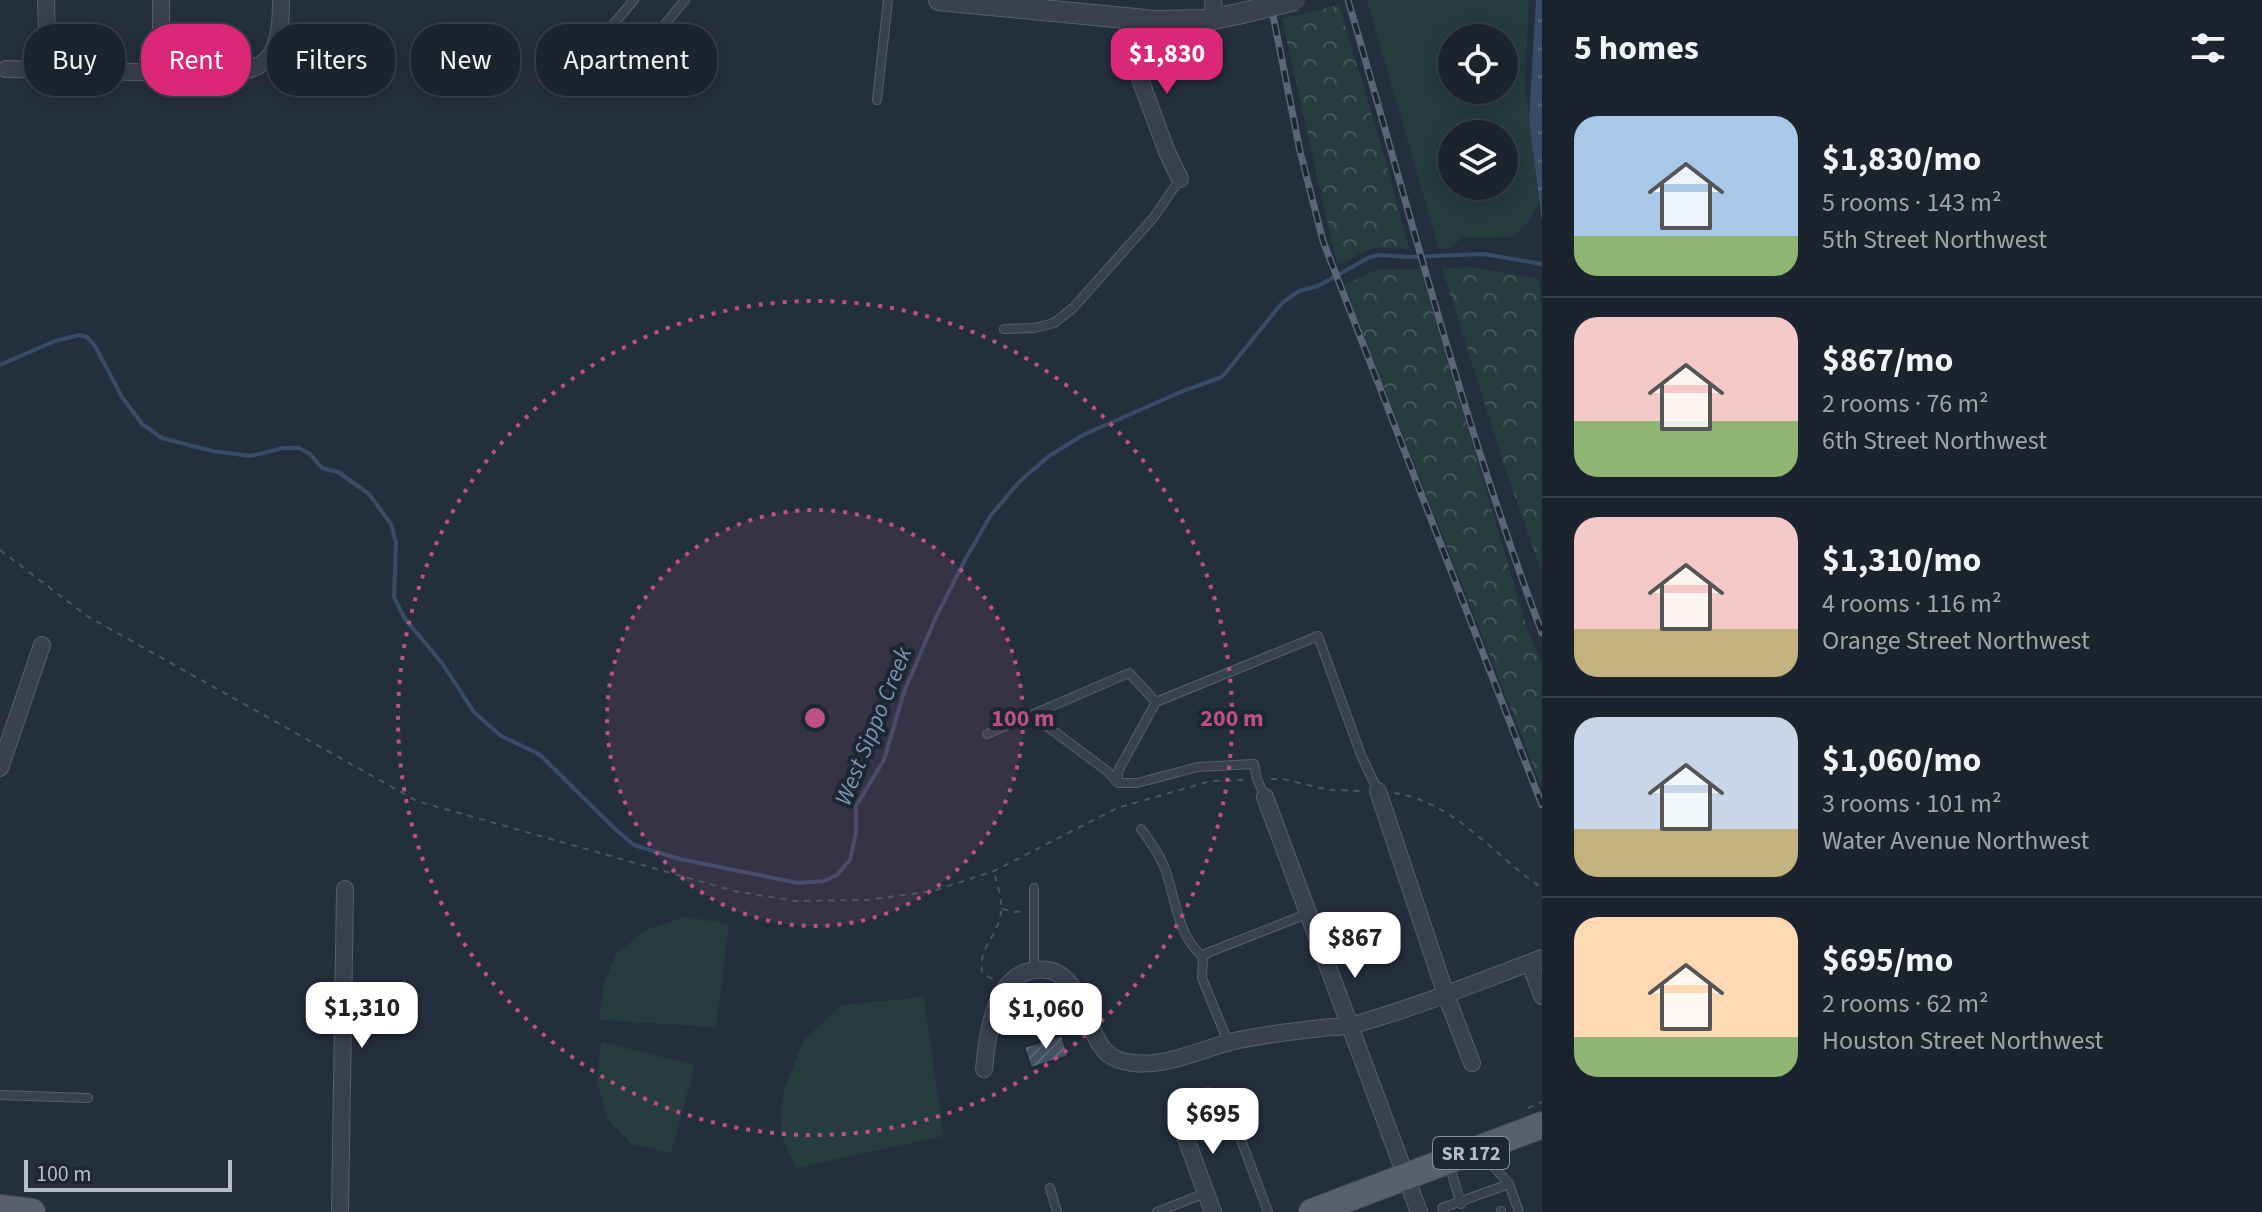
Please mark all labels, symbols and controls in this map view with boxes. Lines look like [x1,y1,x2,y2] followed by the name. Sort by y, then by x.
[24,24,125,96] chip: Buy
[141,24,251,96] chip: Rent
[267,24,395,96] chip: Filters
[411,24,520,96] chip: New
[536,24,717,96] chip: Apartment
[1438,24,1518,200] map controls
[1438,24,1518,104] button: locate
[1574,24,1699,73] text: 5 homes
[2186,26,2230,70] icon: filters
[1102,28,1232,96] pin: $1,830
[1129,35,1205,72] text: $1,830
[1438,120,1518,200] button: layers
[1822,135,1982,184] text: $1,830/mo
[1638,148,1734,244] icon: home
[1822,184,2001,221] text: 5 rooms · 143 m²
[1822,221,2047,258] text: 5th Street Northwest
[1822,336,1953,385] text: $867/mo
[1638,349,1734,445] icon: home
[1822,385,1989,422] text: 2 rooms · 76 m²
[1822,422,2047,459] text: 6th Street Northwest
[1822,536,1982,585] text: $1,310/mo
[1638,549,1734,645] icon: home
[1822,585,2001,622] text: 4 rooms · 116 m²
[1822,622,2090,659] text: Orange Street Northwest
[826,641,921,811] water label: West Sippo Creek
[991,701,1055,736] text: 100 m
[1200,701,1264,736] text: 200 m
[801,704,829,732] centre of rings
[1822,736,1982,785] text: $1,060/mo
[1638,749,1734,845] icon: home
[1822,785,2001,822] text: 3 rooms · 101 m²
[1822,822,2089,859] text: Water Avenue Northwest
[1308,912,1402,980] pin: $867
[1328,919,1382,956] text: $867
[1822,936,1953,985] text: $695/mo
[1638,949,1734,1045] icon: home
[297,982,427,1050] pin: $1,310
[981,983,1111,1051] pin: $1,060
[1822,985,1989,1022] text: 2 rooms · 62 m²
[324,989,400,1026] text: $1,310
[1008,990,1084,1027] text: $1,060
[1822,1022,2103,1059] text: Houston Street Northwest
[1166,1088,1260,1156] pin: $695
[1186,1095,1240,1132] text: $695
[1433,1137,1509,1169] road number: SR 172
[24,1156,232,1192] scale bar
[36,1158,91,1190] text: 100 m

